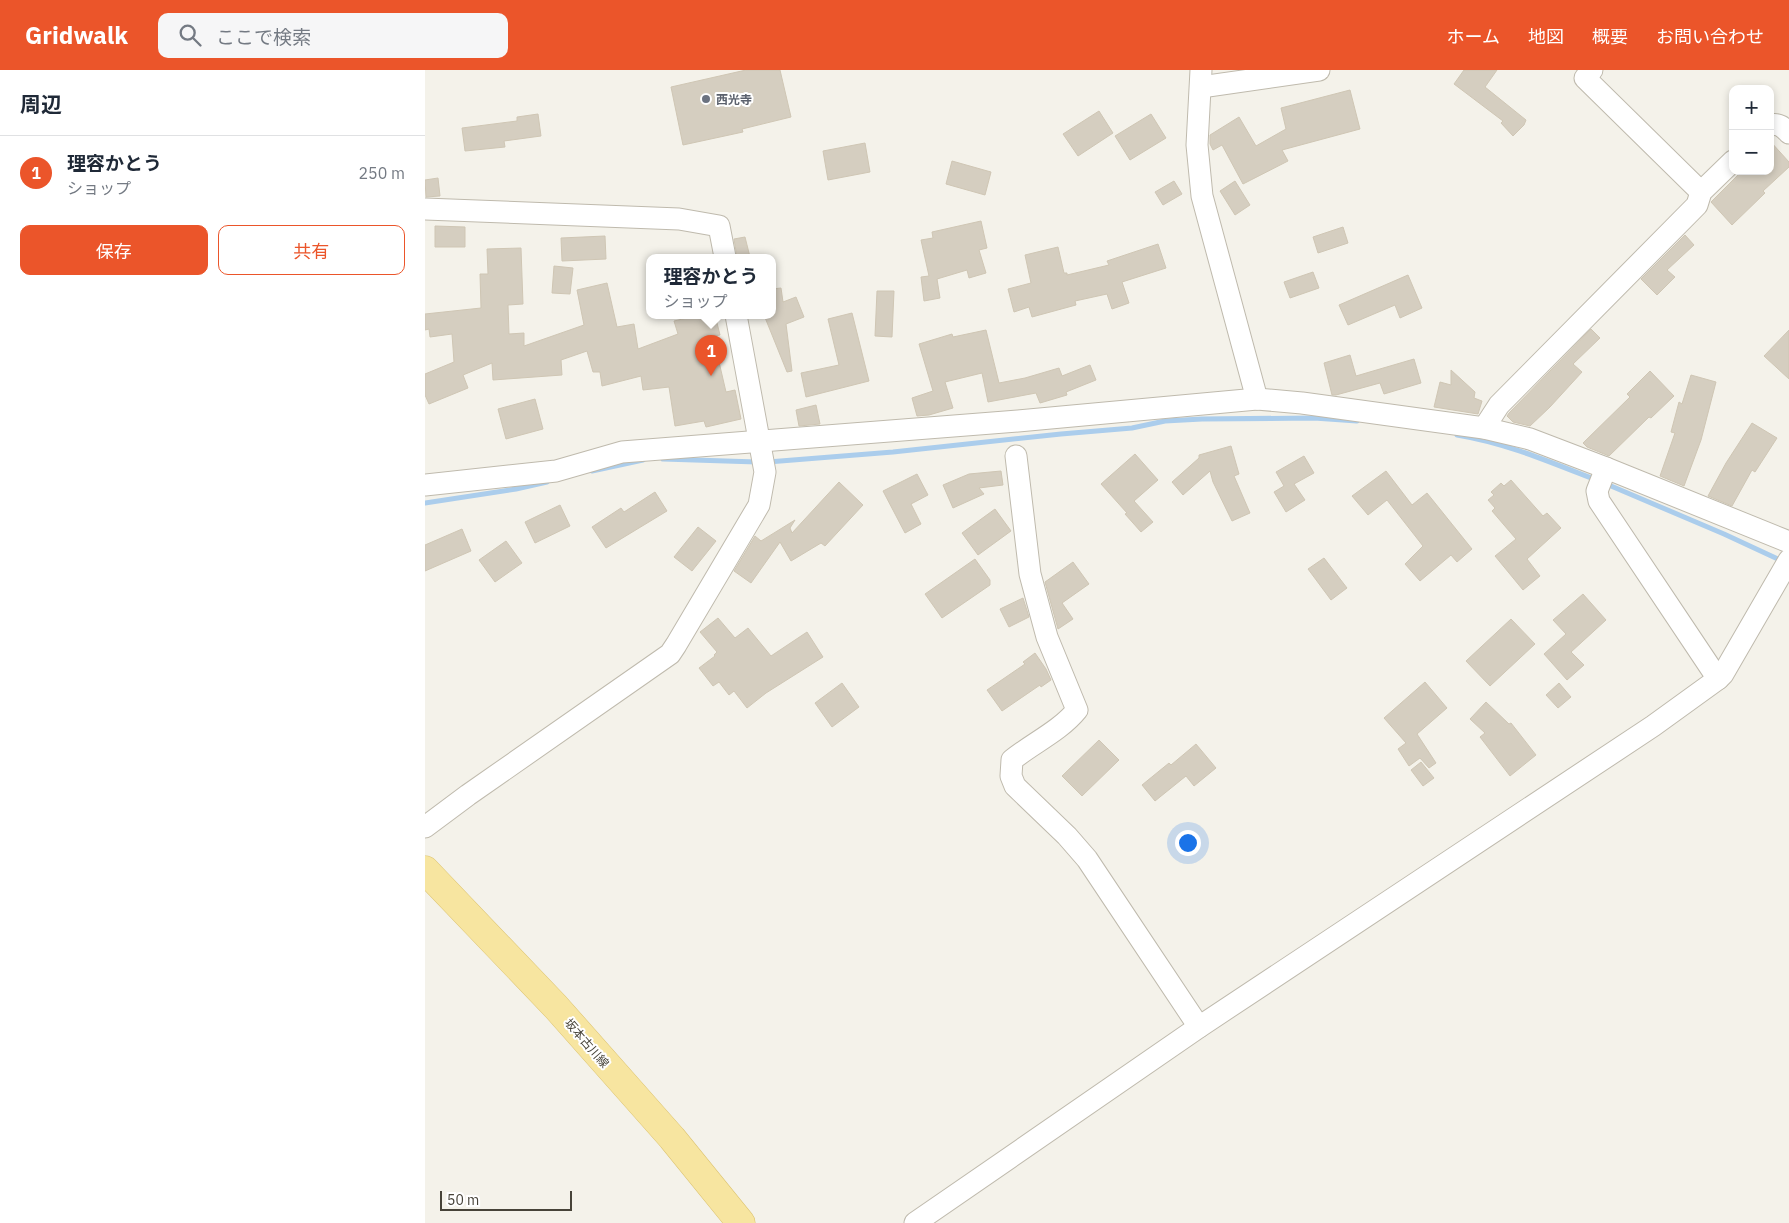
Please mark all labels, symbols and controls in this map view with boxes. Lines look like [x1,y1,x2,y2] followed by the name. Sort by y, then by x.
[158,13,508,58] search box
[25,19,128,51] text: Gridwalk
[176,21,204,49] icon: search
[216,25,311,49] text: ここで検索
[1447,25,1500,48] text: ホーム
[1528,25,1564,48] text: 地図
[1592,25,1628,48] text: 概要
[1656,25,1764,48] text: お問い合わせ
[1729,85,1774,175] map controls
[1729,85,1774,130] button: +
[20,90,62,118] text: 周辺
[716,92,752,107] place label: 西光寺
[700,93,712,105] marker: 西光寺
[1729,130,1774,175] button: −
[67,151,162,175] text: 理容かとう
[31,163,41,183] text: 1
[358,163,405,183] text: 250 m
[67,178,131,198] text: ショップ
[20,225,208,275] button: 保存
[218,225,405,275] button: 共有
[646,254,776,319] popup
[663,264,759,288] text: 理容かとう
[663,291,728,311] text: ショップ
[695,335,727,376] pin: 1
[1175,830,1201,856] your location
[562,1015,612,1071] street label: 坂本古川線
[440,1188,573,1211] scale bar
[447,1191,479,1209] text: 50 m

